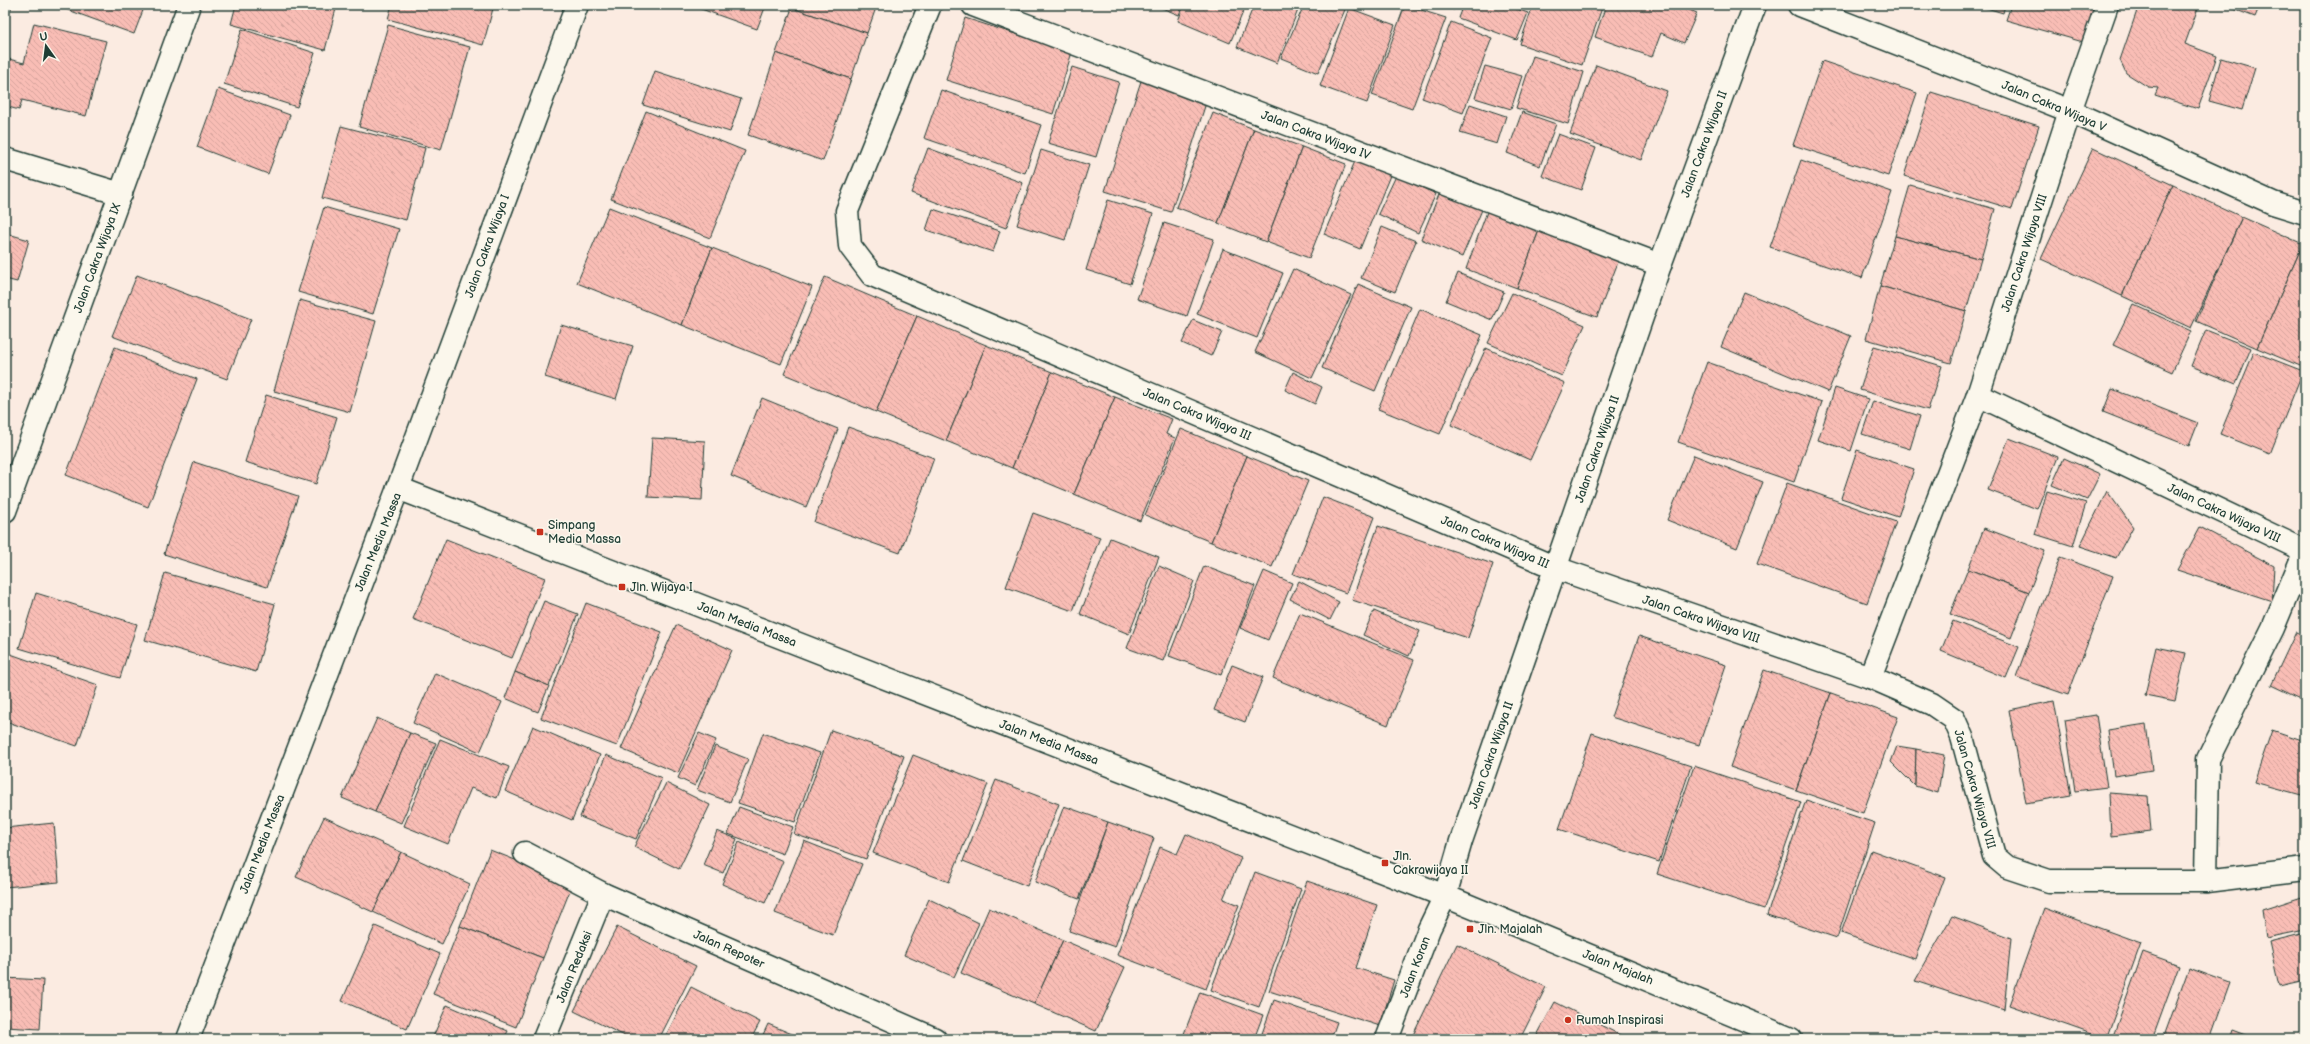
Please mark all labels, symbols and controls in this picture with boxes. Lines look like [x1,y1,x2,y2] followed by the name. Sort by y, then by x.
[26,26,66,66] north arrow
[38,29,49,44] text: U
[1999,78,2109,135] street label: Jalan Cakra Wijaya V
[1678,89,1731,200] street label: Jalan Cakra Wijaya II
[1259,108,1373,163] street label: Jalan Cakra Wijaya IV
[462,192,513,300] street label: Jalan Cakra Wijaya I
[1998,192,2051,314] street label: Jalan Cakra Wijaya VIII
[71,201,124,315] street label: Jalan Cakra Wijaya IX
[1140,385,1253,444] street label: Jalan Cakra Wijaya III
[1572,393,1623,505] street label: Jalan Cakra Wijaya II
[2165,481,2283,546] street label: Jalan Cakra Wijaya VIII
[352,490,405,594] street label: Jalan Media Massa
[1438,513,1551,572] street label: Jalan Cakra Wijaya III
[548,518,621,547] place label: Simpang Media Massa
[535,527,545,537] marker: Simpang Media Massa
[630,580,693,595] place label: Jln. Wijaya I
[617,582,627,592] marker: Jln. Wijaya I
[1640,592,1762,647] street label: Jalan Cakra Wijaya VIII
[695,599,799,650] street label: Jalan Media Massa
[1466,699,1517,811] street label: Jalan Cakra Wijaya II
[997,717,1101,768] street label: Jalan Media Massa
[1950,728,1999,851] street label: Jalan Cakra Wijaya VIII
[237,792,288,896] street label: Jalan Media Massa
[1393,849,1468,878] place label: Jln. Cakrawijaya II
[1380,858,1390,868] marker: Jln. Cakrawijaya II
[1478,922,1543,937] place label: Jln. Majalah
[1465,924,1475,934] marker: Jln. Majalah
[691,927,767,972] street label: Jalan Repoter
[553,929,596,1005] street label: Jalan Redaksi
[1397,934,1434,1000] street label: Jalan Koran
[1580,946,1656,989] street label: Jalan Majalah
[1576,1013,1664,1028] place label: Rumah Inspirasi
[1563,1015,1573,1025] marker: Rumah Inspirasi

